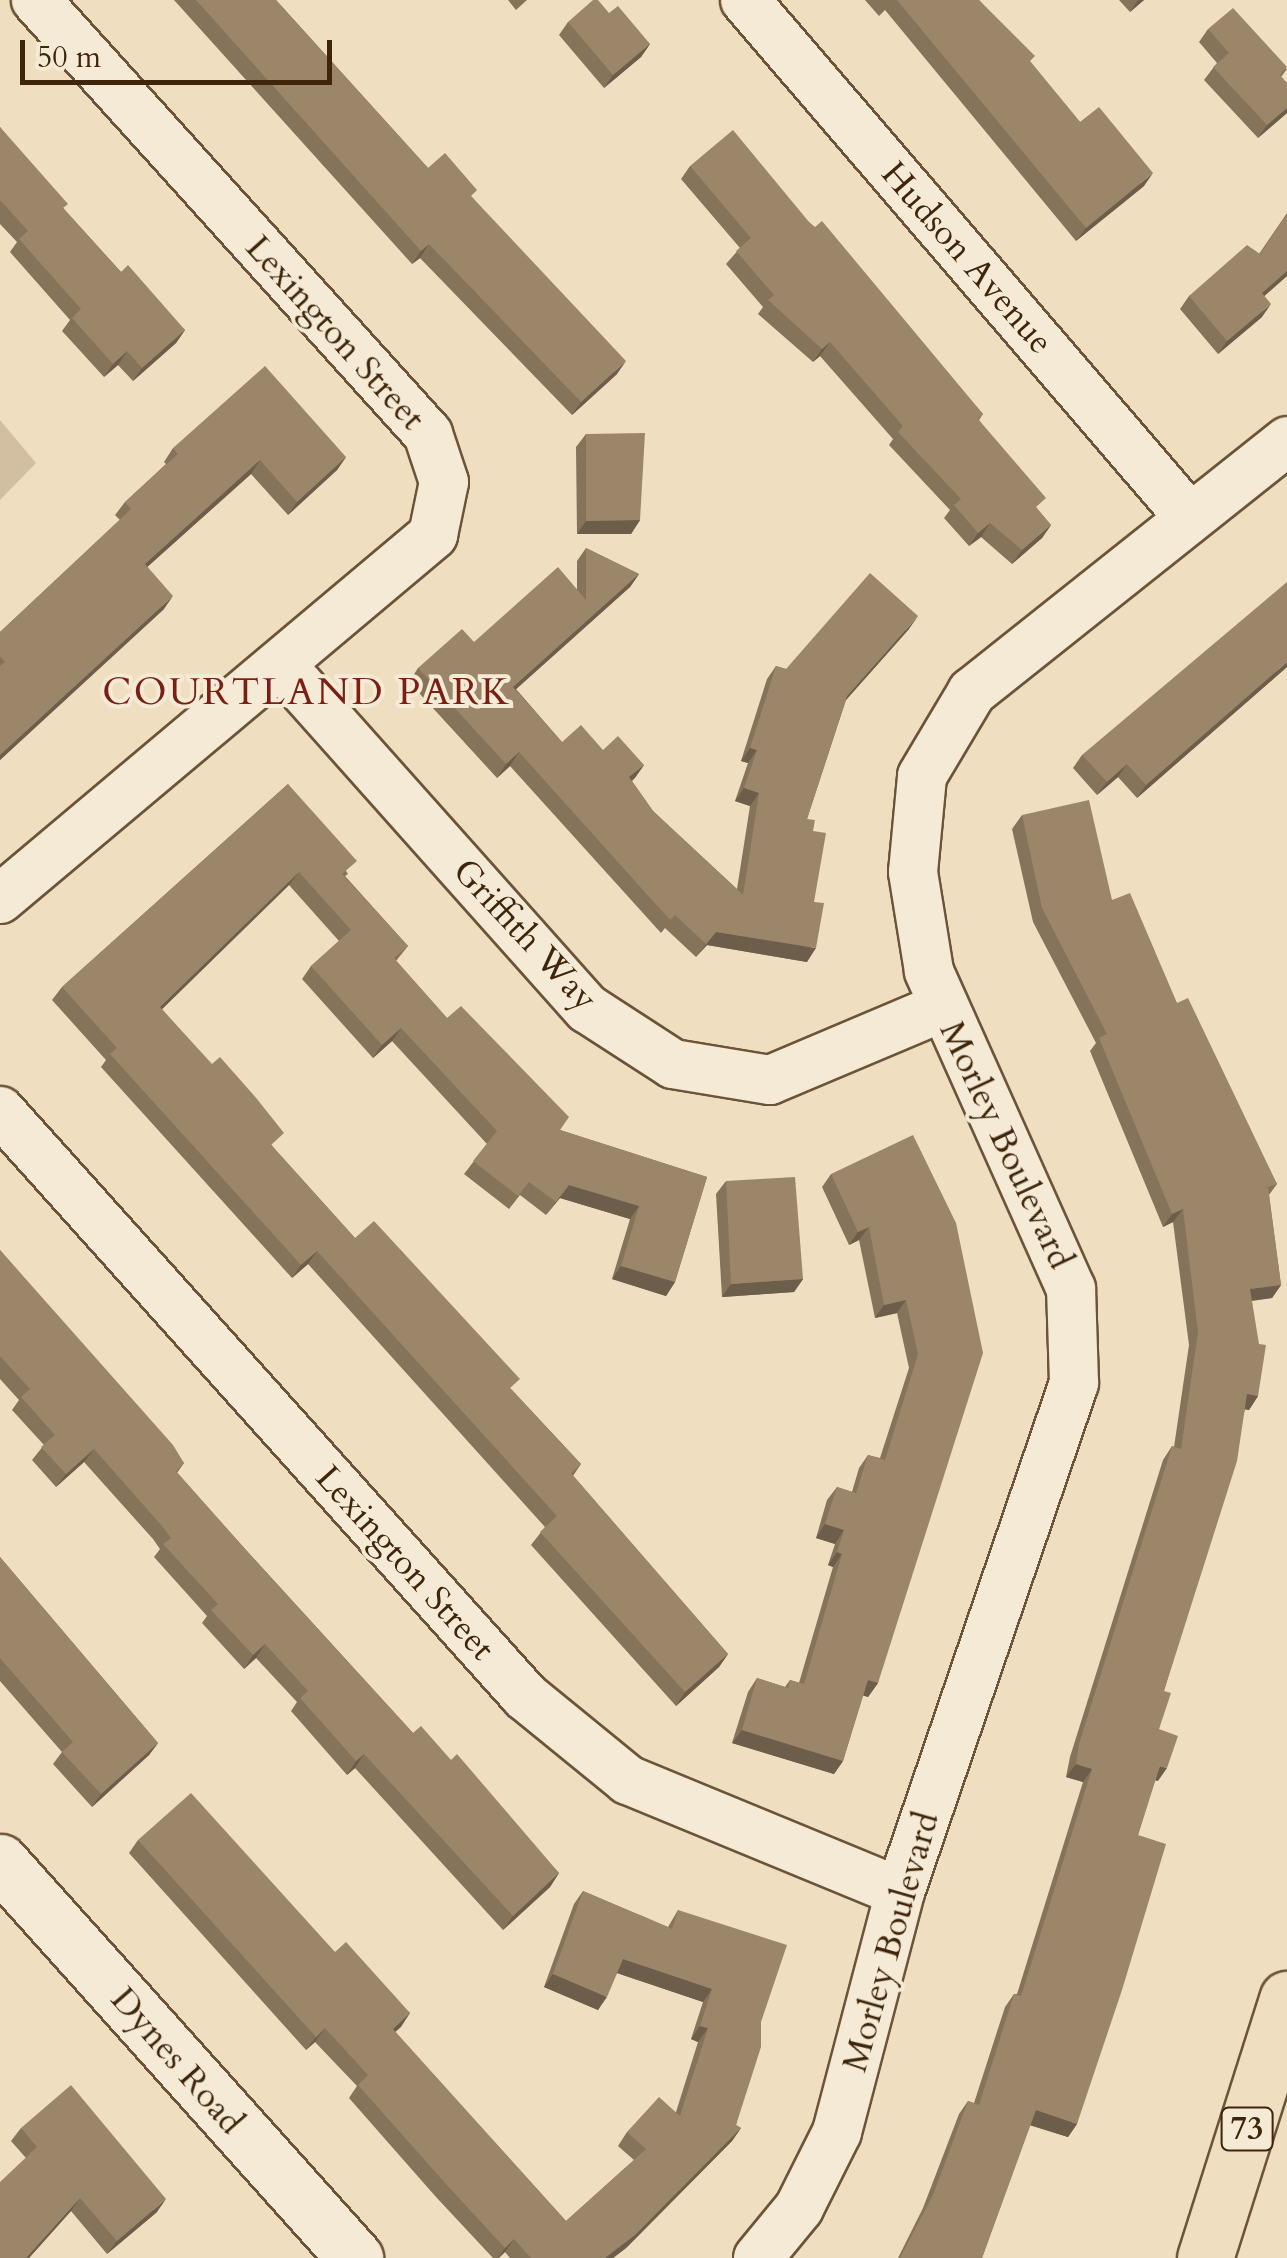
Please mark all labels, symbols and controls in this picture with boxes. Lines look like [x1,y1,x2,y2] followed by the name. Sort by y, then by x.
[25,20,338,82] scale bar
[37,37,101,78] text: 50 m
[872,153,1062,363] street label: Hudson Avenue
[237,227,433,439] street label: Lexington Street
[102,670,512,716] district label: COURTLAND PARK
[444,850,606,1020] street label: Griffith Way
[930,1015,1082,1275] street label: Morley Boulevard
[307,1457,503,1669] street label: Lexington Street
[834,1807,948,2077] street label: Morley Boulevard
[102,1979,252,2143] street label: Dynes Road
[1220,2102,1274,2156] road number: 73

